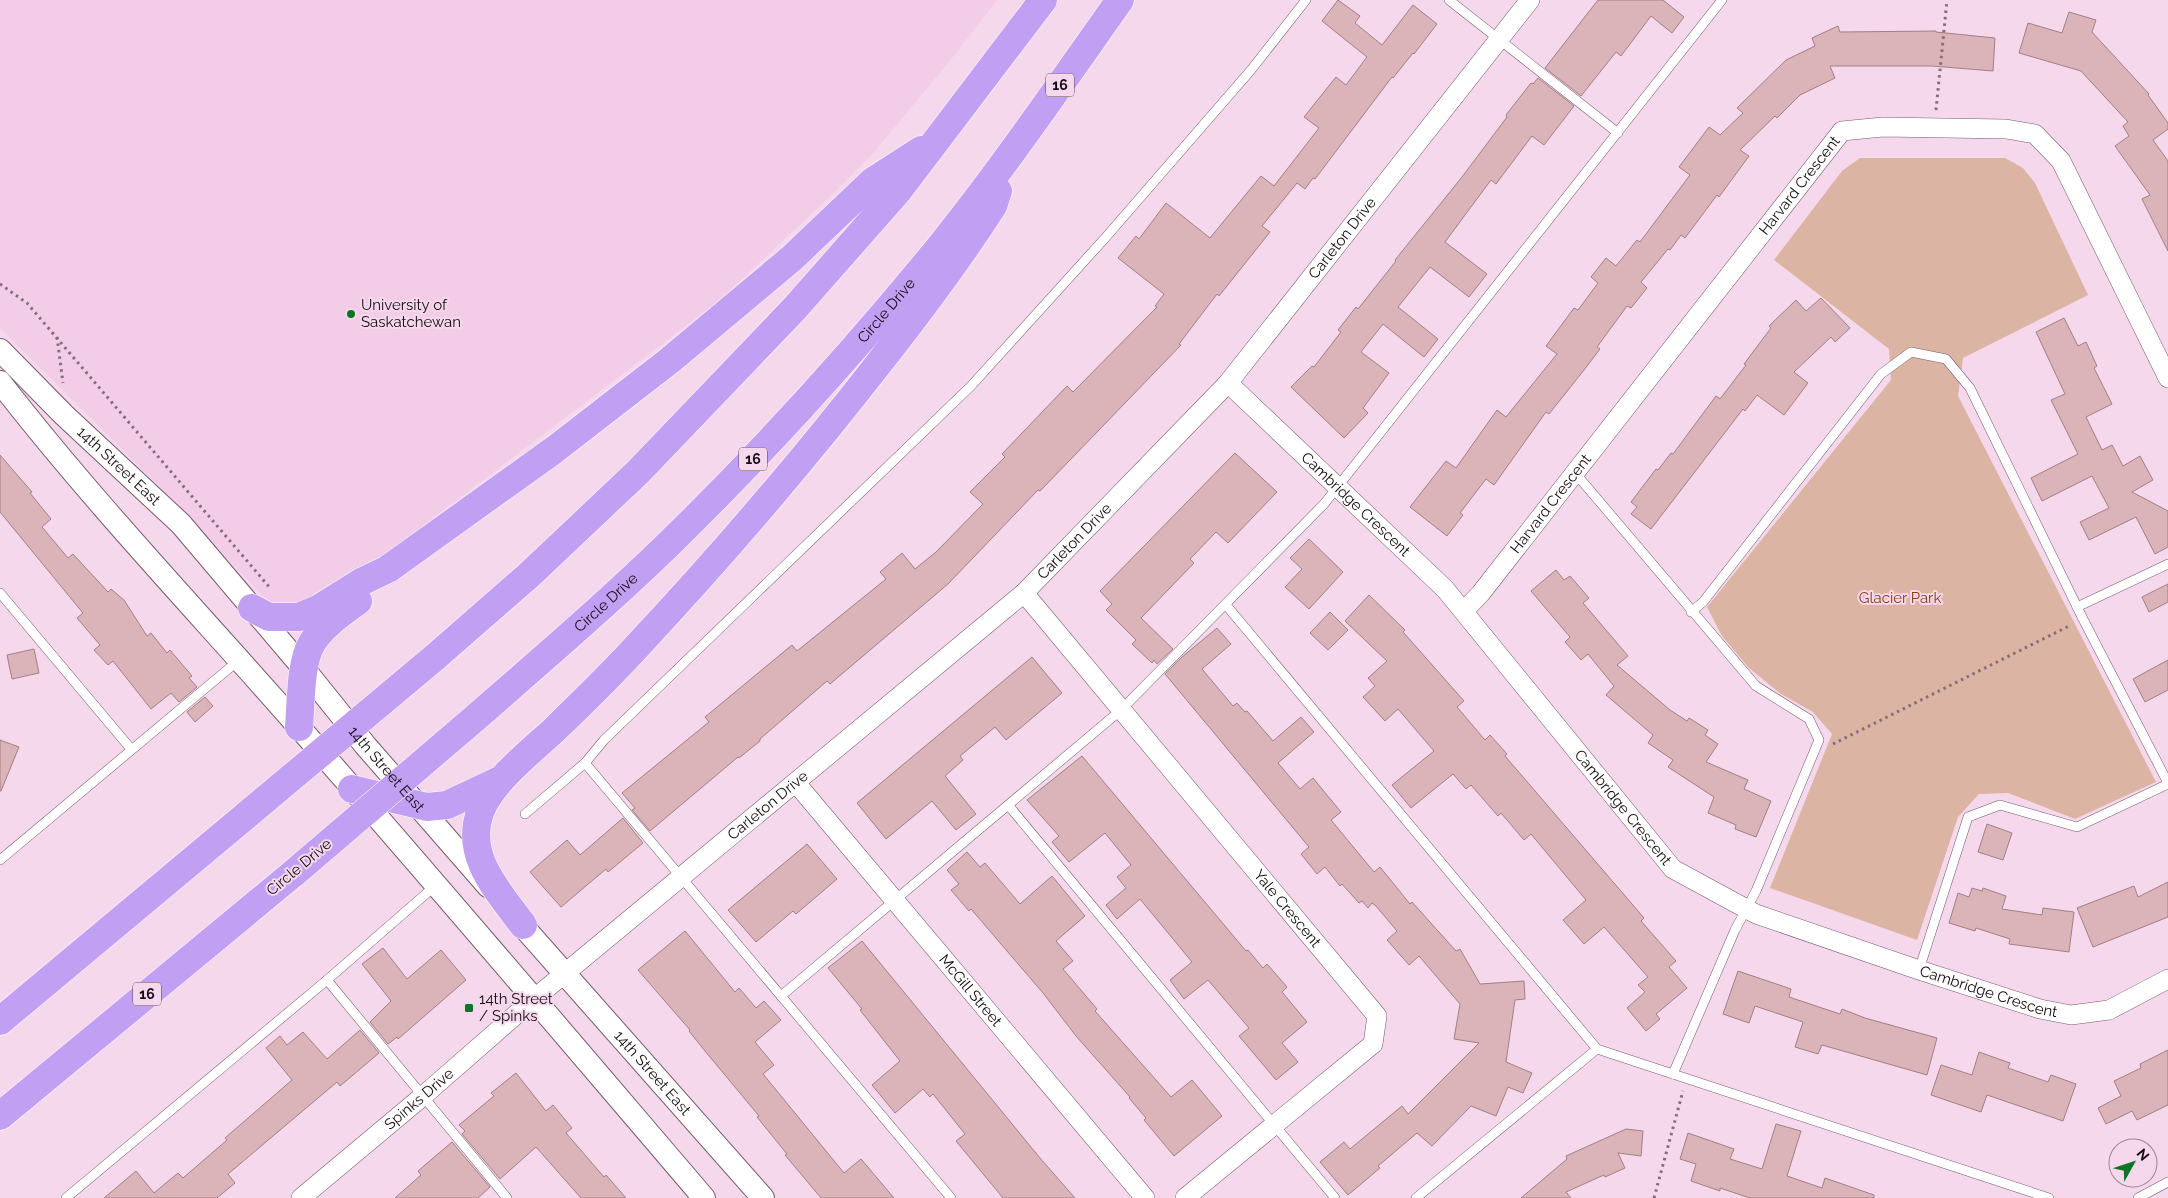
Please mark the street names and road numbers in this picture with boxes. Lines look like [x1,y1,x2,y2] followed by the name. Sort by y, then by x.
[1046,74,1074,96] road number: 16
[1755,132,1844,239] street label: Harvard Crescent
[1305,194,1380,283] street label: Carleton Drive
[854,274,919,347] street label: Circle Drive
[73,423,164,509] street label: 14th Street East
[739,448,767,470] road number: 16
[1297,448,1414,560] street label: Cambridge Crescent
[1506,451,1595,557] street label: Harvard Crescent
[1033,499,1115,583] street label: Carleton Drive
[571,569,642,636] street label: Circle Drive
[345,723,428,816] street label: 14th Street East
[1571,746,1675,869] street label: Cambridge Crescent
[724,767,812,844] street label: Carleton Drive
[263,834,335,899] street label: Circle Drive
[1250,866,1325,951] street label: Yale Crescent
[935,951,1006,1030] street label: McGill Street
[1917,962,2059,1021] street label: Cambridge Crescent
[133,982,161,1006] road number: 16
[610,1027,695,1119] street label: 14th Street East
[381,1064,457,1133] street label: Spinks Drive

